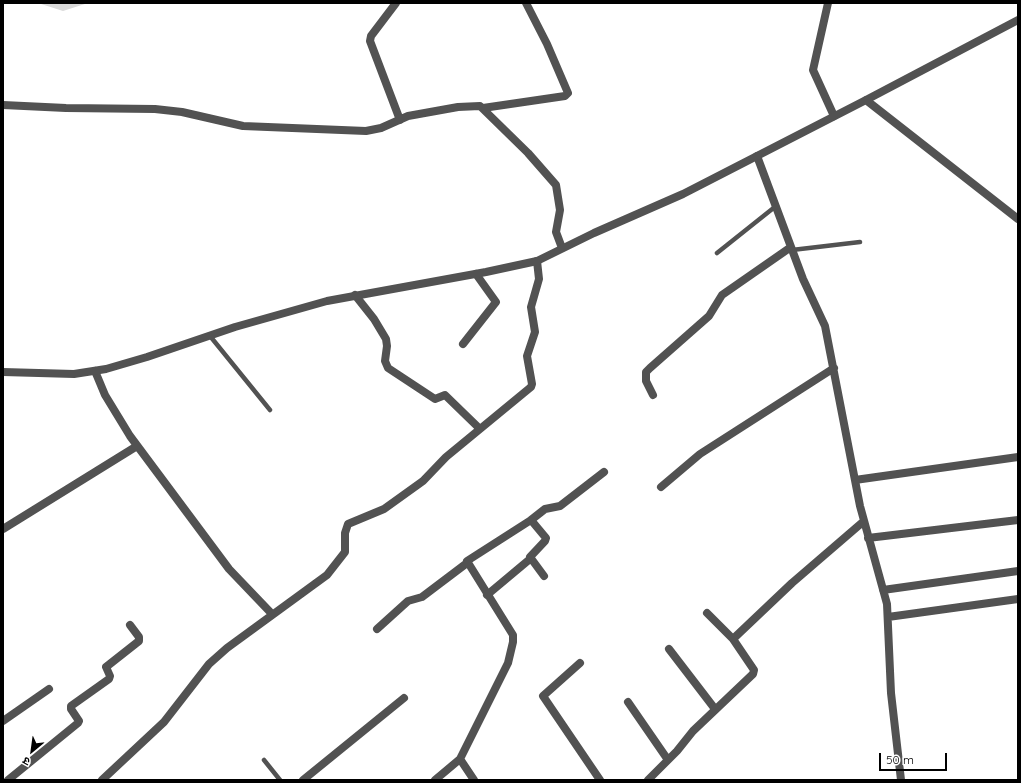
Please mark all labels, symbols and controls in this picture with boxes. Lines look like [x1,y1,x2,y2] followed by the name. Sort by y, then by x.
[12,731,52,771] north arrow
[881,745,949,771] scale bar
[886,752,914,767] text: 50 m
[20,754,32,769] text: उ

